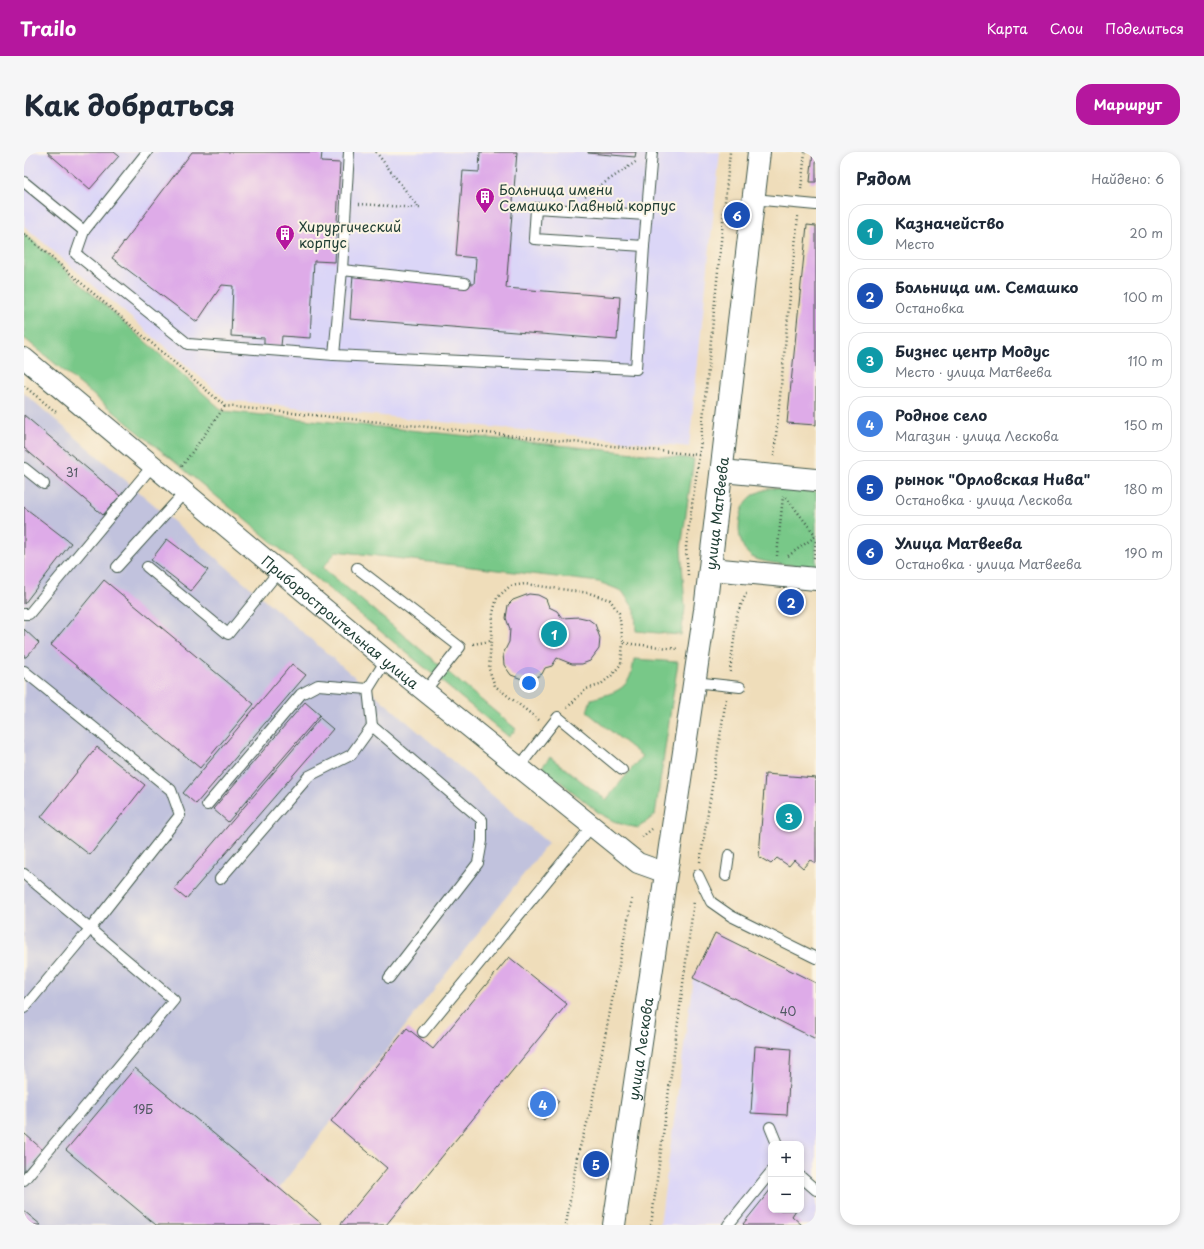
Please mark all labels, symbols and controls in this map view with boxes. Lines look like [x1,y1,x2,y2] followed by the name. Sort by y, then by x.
[20,14,76,42] text: Trailo
[987,18,1028,39] text: Карта
[1050,18,1083,39] text: Слои
[1105,18,1184,39] text: Поделиться
[24,83,235,126] text: Как добраться
[1076,84,1180,125] button: Маршрут
[856,165,911,191] text: Рядом
[1091,169,1164,188] text: Найдено: 6
[499,179,676,216] place label: Больница имени Семашко Главный корпус
[474,186,496,214] building icon: Больница имени Семашко Главный корпус
[724,200,750,230] pin: 6
[895,211,1004,234] text: Казначейство
[299,216,401,253] place label: Хирургический корпус
[274,223,296,251] building icon: Хирургический корпус
[867,223,873,242] text: 1
[1129,223,1163,242] text: 20 m
[895,234,935,253] text: Место
[895,275,1078,298] text: Больница им. Семашко
[865,287,875,306] text: 2
[1123,287,1163,306] text: 100 m
[895,298,964,317] text: Остановка
[895,339,1050,362] text: Бизнес центр Модус
[866,351,874,370] text: 3
[1128,351,1163,370] text: 110 m
[895,362,1052,381] text: Место · улица Матвеева
[895,403,987,426] text: Родное село
[866,415,874,434] text: 4
[1124,415,1163,434] text: 150 m
[895,426,1059,445] text: Магазин · улица Лескова
[699,455,734,571] street label: улица Матвеева
[66,463,78,481] house number: 31
[895,467,1090,490] text: рынок "Орловская Нива"
[866,479,874,498] text: 5
[1124,479,1163,498] text: 180 m
[895,490,1072,509] text: Остановка · улица Лескова
[895,531,1022,554] text: Улица Матвеева
[865,543,875,562] text: 6
[1124,543,1163,562] text: 190 m
[257,550,424,693] street label: Приборостроительная улица
[895,554,1082,573] text: Остановка · улица Матвеева
[778,587,804,617] pin: 2
[541,619,567,649] pin: 1
[519,673,539,693] your location
[776,802,802,832] pin: 3
[622,996,658,1102] street label: улица Лескова
[780,1002,797,1020] house number: 40
[530,1089,556,1119] pin: 4
[133,1100,153,1118] house number: 19Б
[768,1141,804,1213] map controls
[768,1141,804,1177] button: +
[583,1149,609,1179] pin: 5
[768,1177,804,1213] button: −

